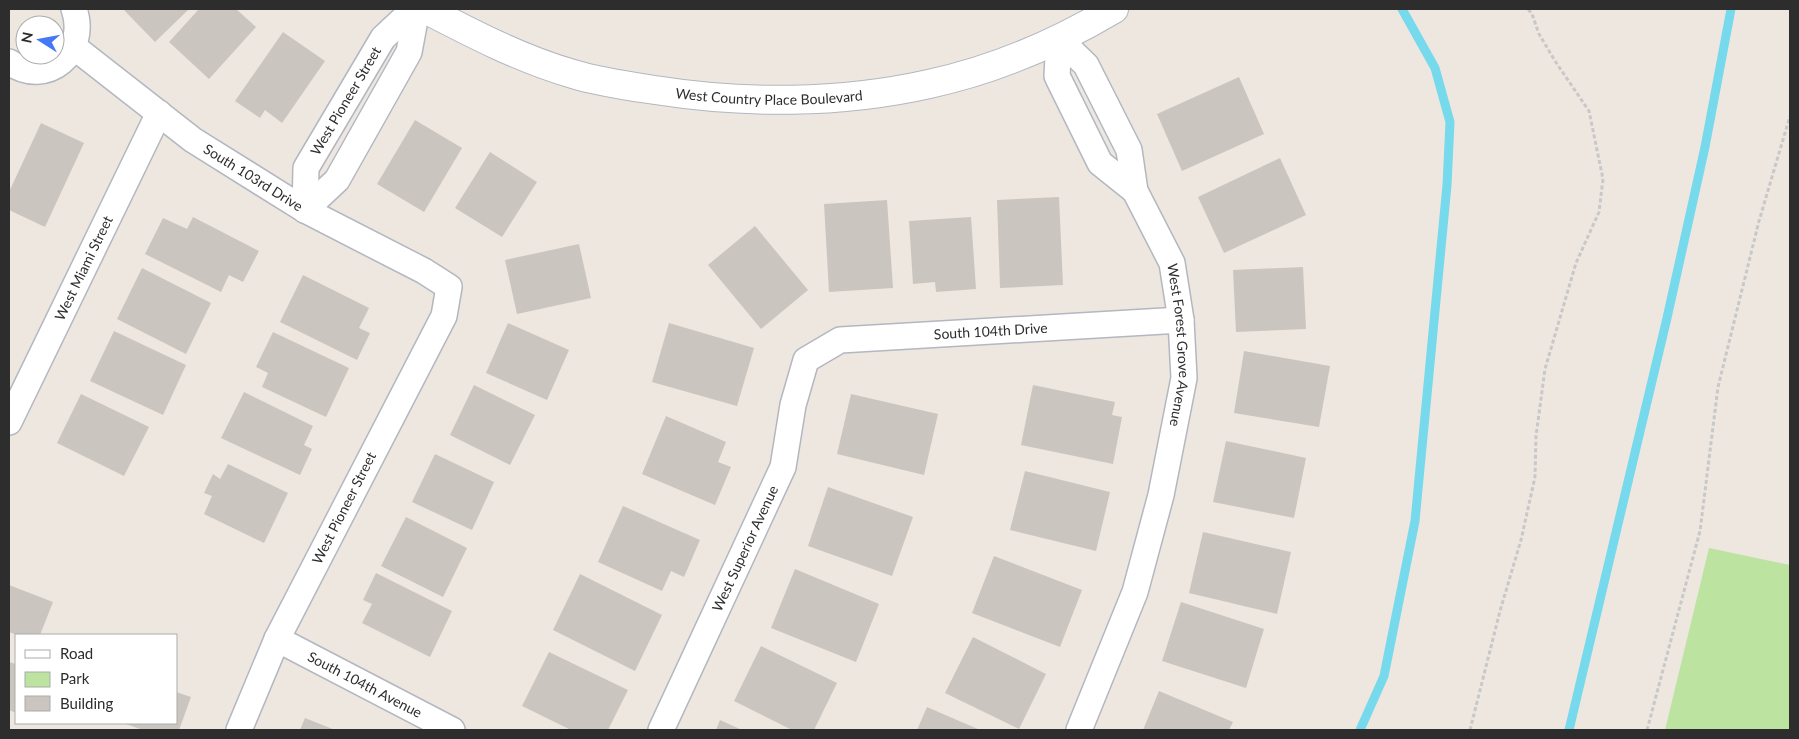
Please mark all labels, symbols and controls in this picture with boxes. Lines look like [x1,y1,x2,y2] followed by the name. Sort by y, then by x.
[15,15,65,65] north arrow
[17,31,36,44] text: N
[307,43,384,158] street label: West Pioneer Street
[675,84,863,108] street label: West Country Place Boulevard
[201,140,306,215] street label: South 103rd Drive
[51,213,116,323] street label: West Miami Street
[1164,262,1193,428] street label: West Forest Grove Avenue
[933,319,1048,342] street label: South 104th Drive
[308,449,379,567] street label: West Pioneer Street
[708,483,781,614] street label: West Superior Avenue
[15,634,178,724] legend
[60,644,93,662] text: Road
[305,648,425,721] street label: South 104th Avenue
[60,669,90,687] text: Park
[60,694,113,712] text: Building

